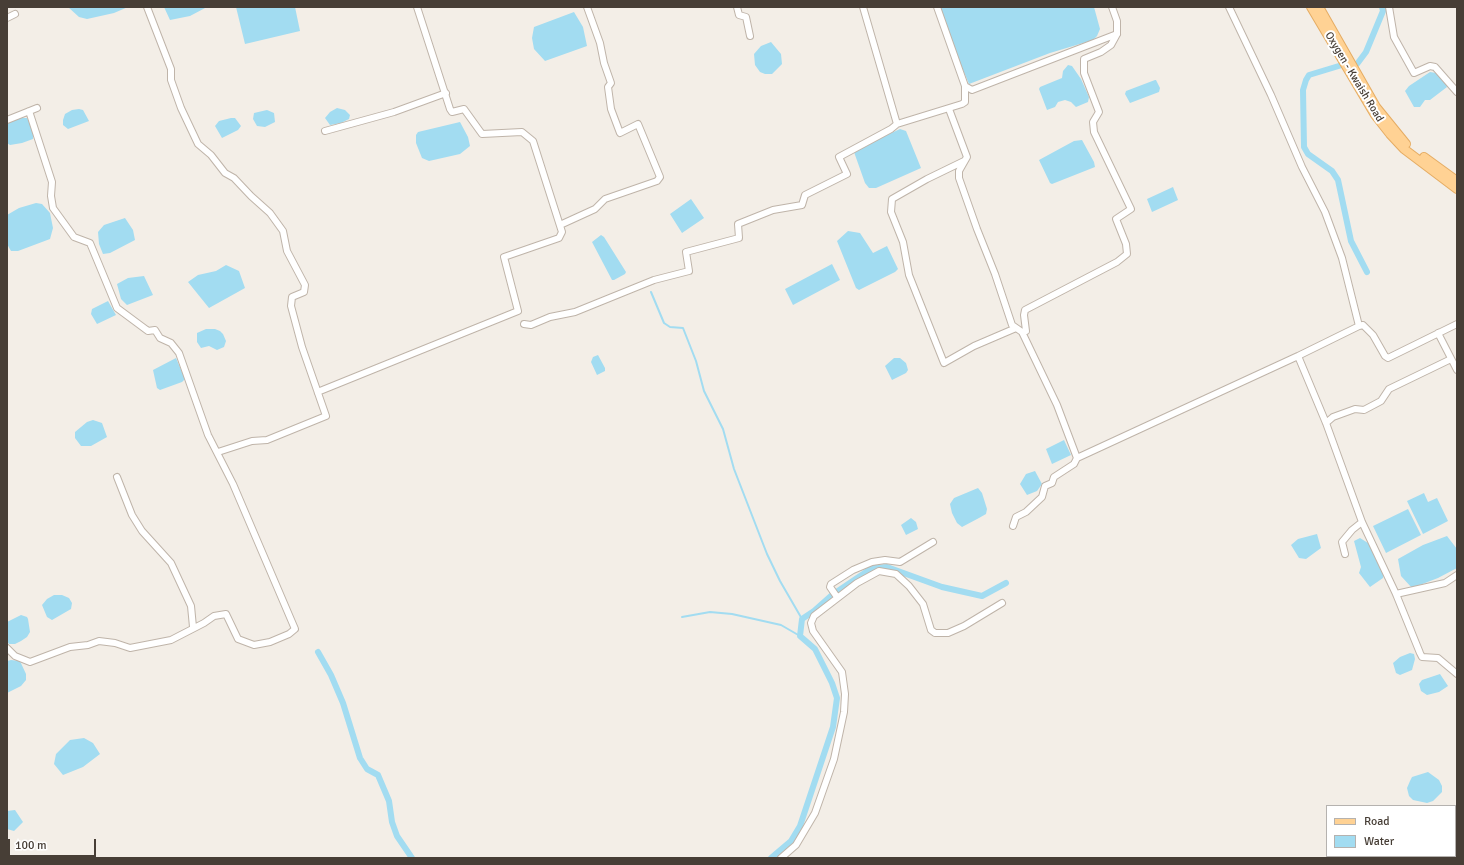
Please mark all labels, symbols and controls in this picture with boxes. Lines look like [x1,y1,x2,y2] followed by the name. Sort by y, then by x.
[1322,30,1386,124] street label: Oxygen - Kwaish Road
[1326,805,1456,857] legend
[1364,814,1390,829] text: Road
[10,831,98,857] scale bar
[1364,834,1394,849] text: Water
[15,838,47,853] text: 100 m

